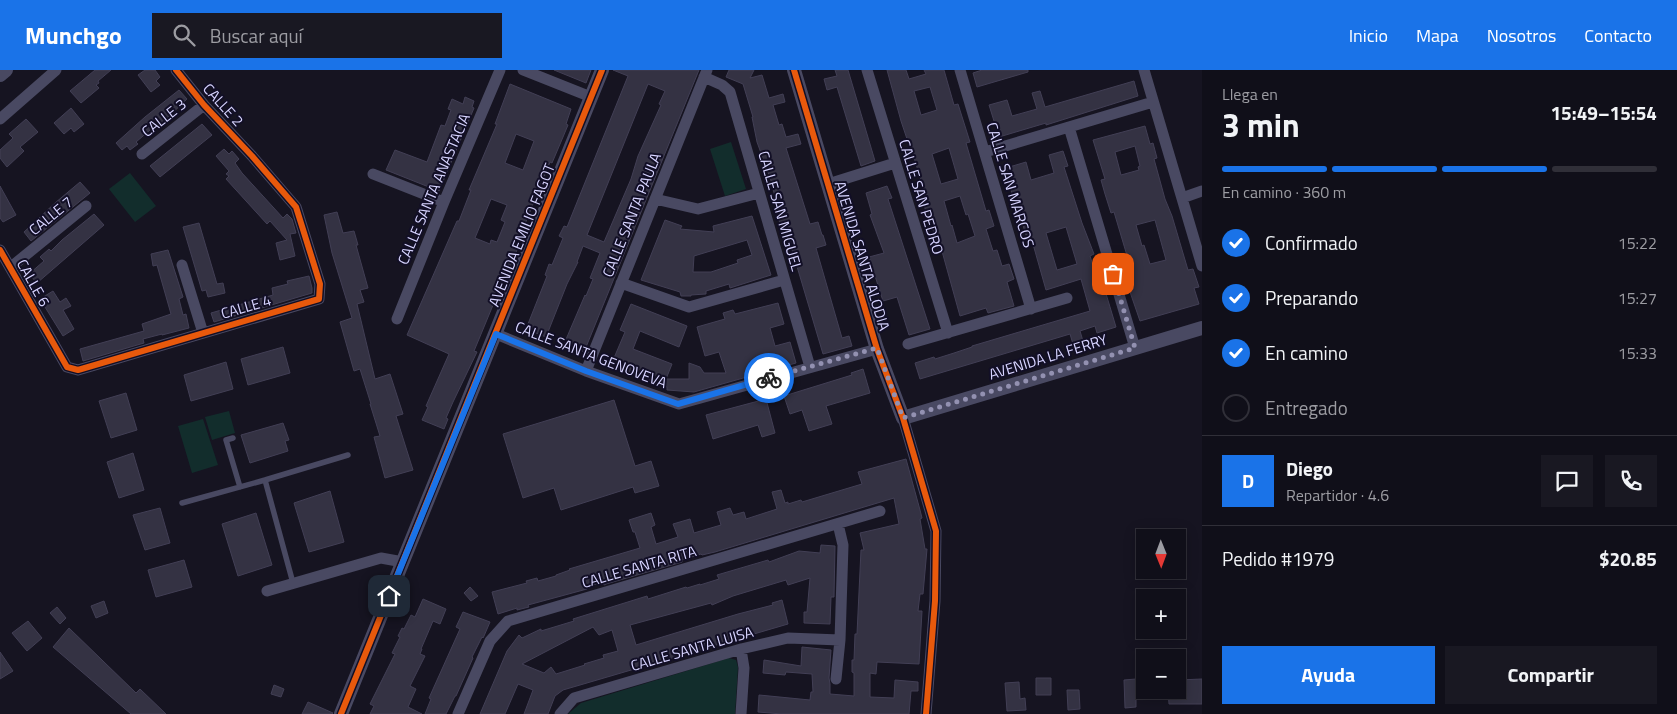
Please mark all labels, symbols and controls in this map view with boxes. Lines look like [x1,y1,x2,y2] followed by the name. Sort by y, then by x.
[152,13,502,58] search box
[25,17,122,53] text: Munchgo
[170,21,198,49] icon: search
[210,21,303,50] text: Buscar aquí
[1349,22,1388,49] text: Inicio
[1416,22,1459,49] text: Mapa
[1487,22,1556,49] text: Nosotros
[1584,22,1652,49] text: Contacto
[198,78,249,131] street label: CALLE 2
[1222,82,1278,106] text: Llega en
[136,93,191,143] street label: CALLE 3
[1550,98,1657,127] text: 15:49–15:54
[1222,101,1300,149] text: 3 min
[391,110,476,268] street label: CALLE SANTA ANASTACIA
[980,119,1041,250] street label: CALLE SAN MARCOS
[893,136,950,257] street label: CALLE SAN PEDRO
[752,148,809,274] street label: CALLE SAN MIGUEL
[596,149,667,281] street label: CALLE SANTA PAULA
[482,160,561,310] street label: AVENIDA EMILIO FAGOT
[829,178,896,334] street label: AVENIDA SANTA ALODIA
[1222,180,1346,204] text: En camino · 360 m
[23,190,78,241] street label: CALLE 7
[1265,228,1358,257] text: Confirmado
[1222,229,1250,257] icon: check
[1618,231,1657,255] text: 15:22
[1092,253,1134,295] pin
[11,255,56,311] street label: CALLE 6
[1099,260,1127,288] icon: bag
[1265,283,1358,312] text: Preparando
[1222,284,1250,312] icon: check
[1618,286,1657,310] text: 15:27
[218,288,274,325] street label: CALLE 4
[512,315,671,394] street label: CALLE SANTA GENOVEVA
[986,328,1110,385] street label: AVENIDA LA FERRY
[1265,338,1348,367] text: En camino
[1222,339,1250,367] icon: check
[1618,341,1657,365] text: 15:33
[744,353,794,403] courier
[755,364,783,392] icon: bike
[1265,393,1348,422] text: Entregado
[1286,454,1333,483] text: Diego
[1541,455,1593,507] button: chat
[1605,455,1657,507] button: phone
[1242,466,1254,495] text: D
[1286,483,1389,507] text: Repartidor · 4.6
[1136,529,1186,579] north arrow
[1136,529,1186,699] map controls
[579,539,699,594] street label: CALLE SANTA RITA
[1222,544,1334,573] text: Pedido #1979
[1599,544,1657,573] text: $20.85
[368,575,410,617] pin
[375,582,403,610] icon: home
[1136,589,1186,639] button: +
[628,620,756,677] street label: CALLE SANTA LUISA
[1222,646,1435,704] button: Ayuda
[1445,646,1657,704] button: Compartir
[1136,649,1186,699] button: −

